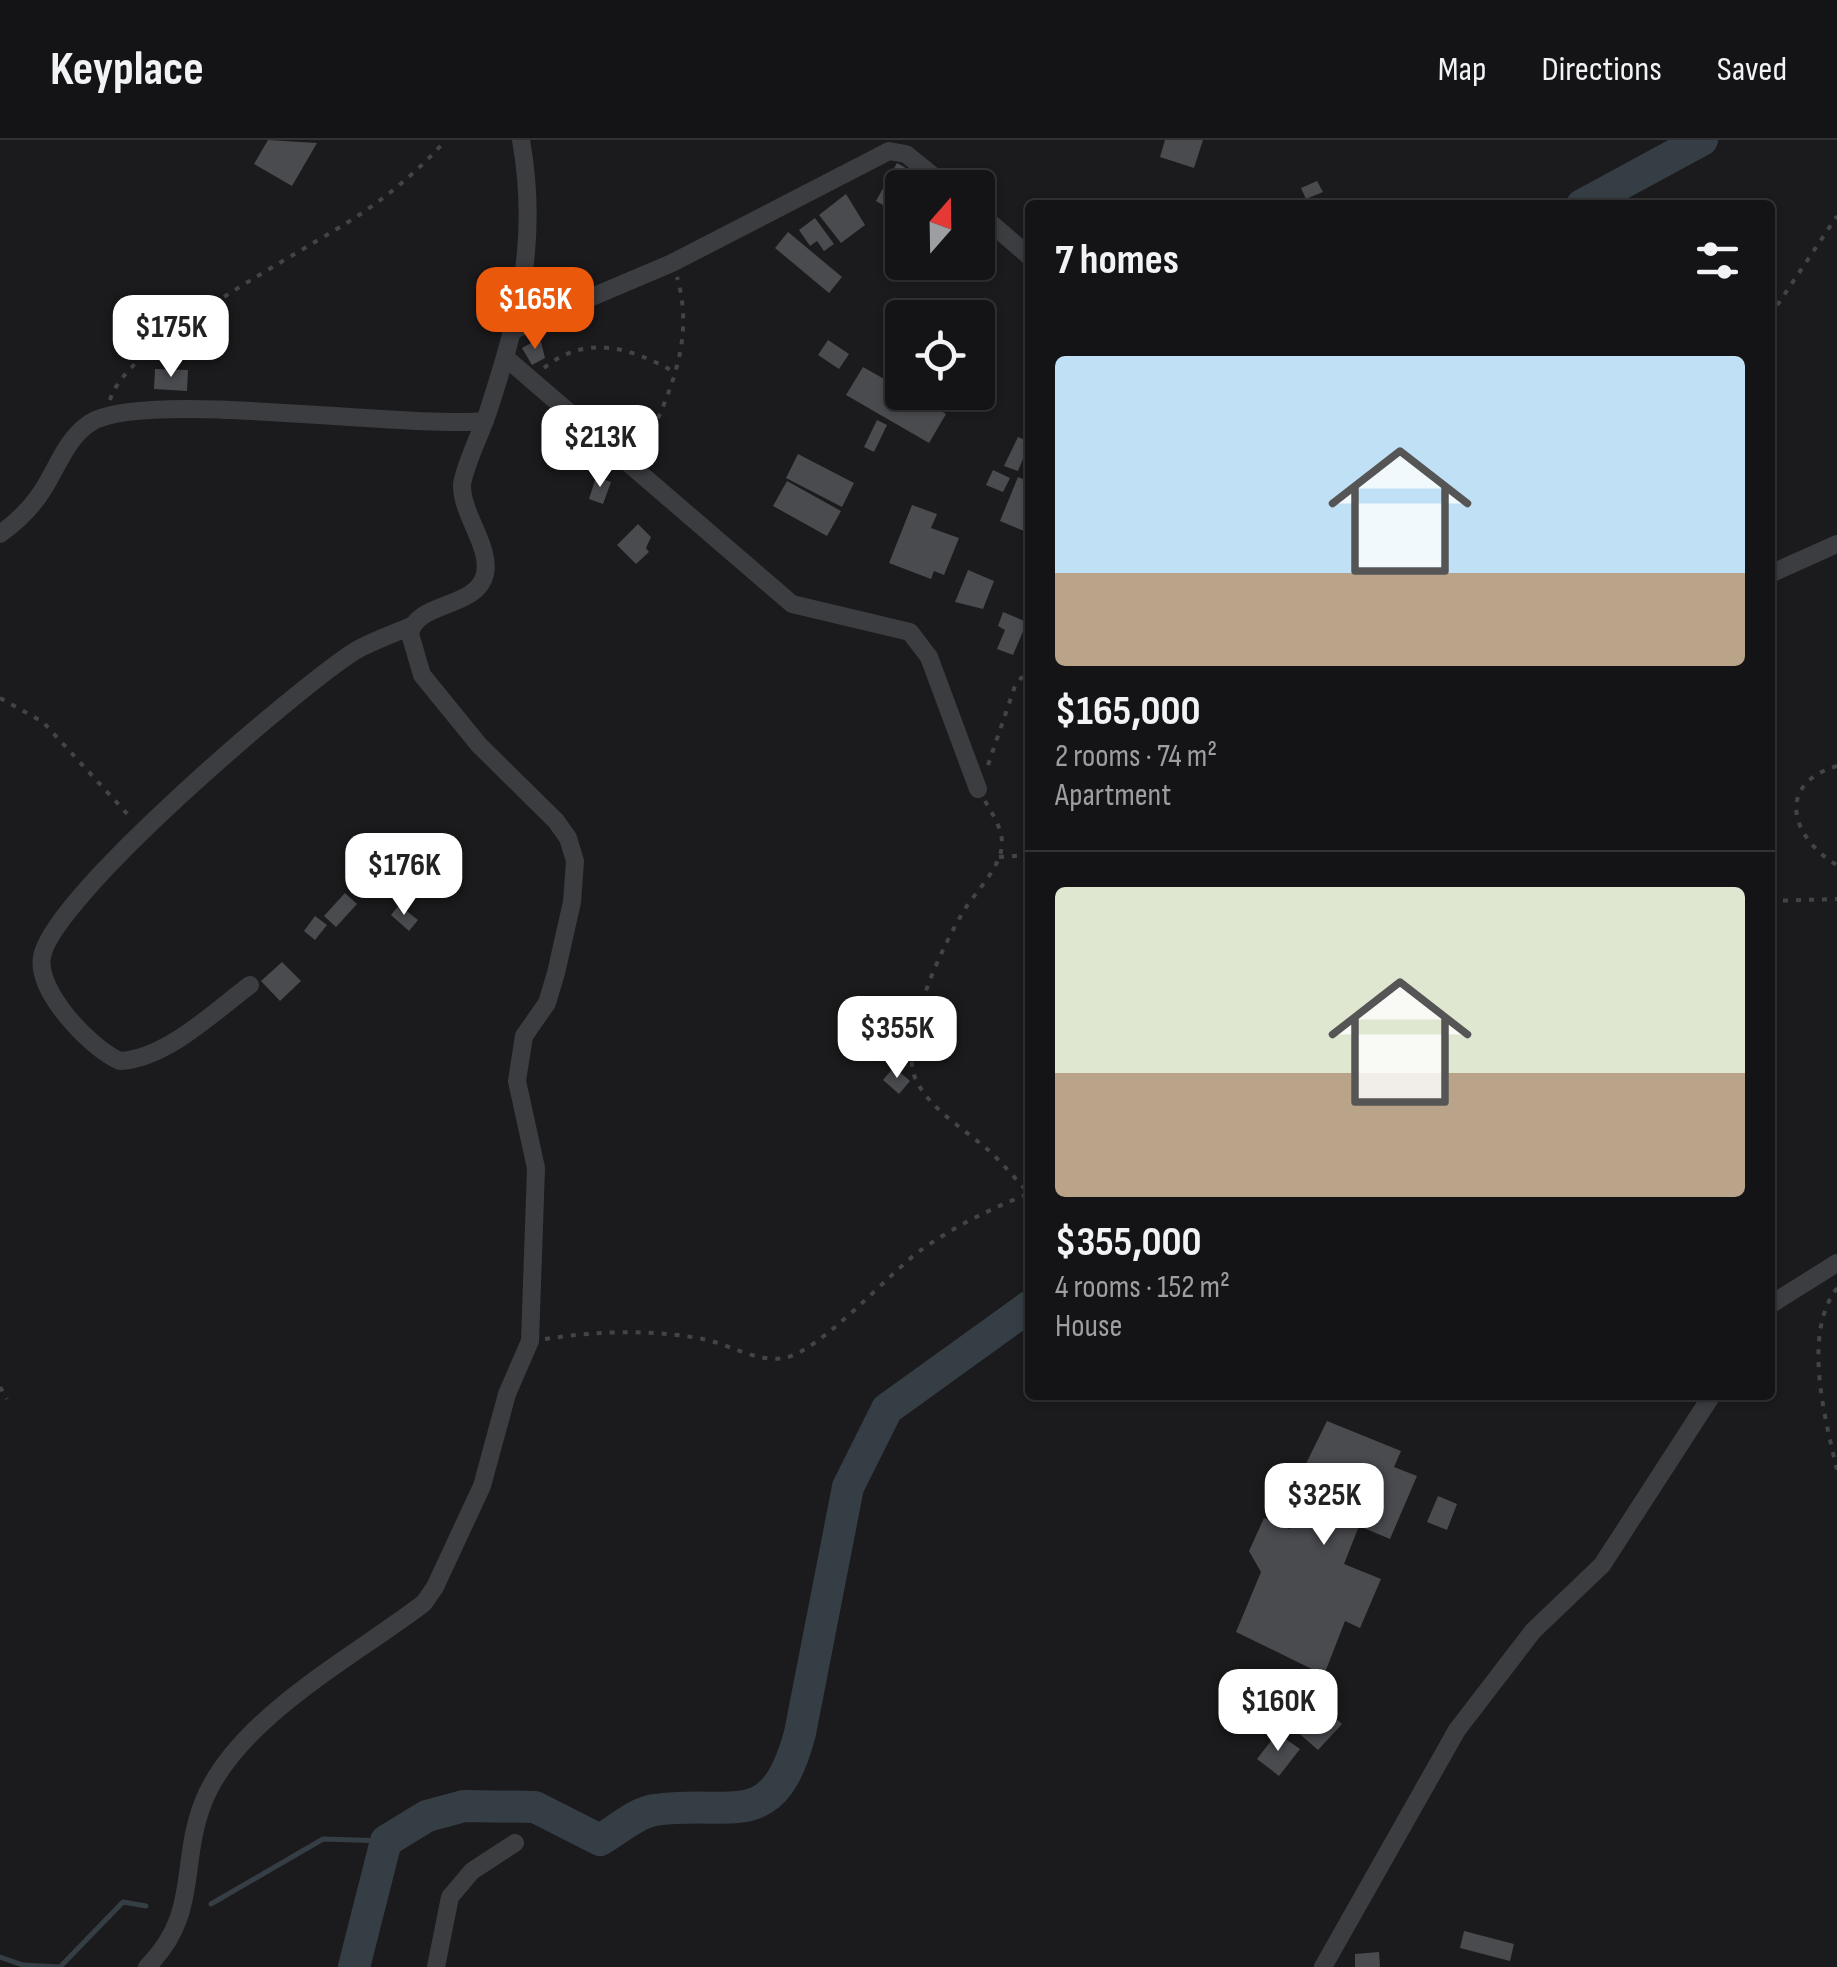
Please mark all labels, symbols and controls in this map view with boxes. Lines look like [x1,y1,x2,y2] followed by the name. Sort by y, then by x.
[50,41,204,98] text: Keyplace
[1438,48,1487,91] text: Map
[1542,48,1662,91] text: Directions
[1717,48,1787,91] text: Saved
[885,170,995,280] north arrow
[885,170,995,410] map controls
[1690,233,1745,288] icon: filters
[1055,235,1179,286] text: 7 homes
[465,267,605,352] pin: $165K
[498,280,572,319] text: $165K
[101,295,241,380] pin: $175K
[885,300,995,410] button: locate
[135,308,207,347] text: $175K
[530,405,670,490] pin: $213K
[563,418,637,457] text: $213K
[1310,421,1490,601] icon: home
[1055,686,1201,737] text: $165,000
[1055,737,1217,776] text: 2 rooms · 74 m²
[1055,776,1171,815] text: Apartment
[334,833,474,918] pin: $176K
[367,846,441,885] text: $176K
[1310,952,1490,1132] icon: home
[827,996,967,1081] pin: $355K
[860,1009,934,1048] text: $355K
[1055,1217,1202,1268] text: $355,000
[1055,1268,1230,1307] text: 4 rooms · 152 m²
[1055,1307,1122,1346] text: House
[1254,1463,1394,1548] pin: $325K
[1287,1476,1361,1515] text: $325K
[1208,1669,1348,1754] pin: $160K
[1241,1682,1316,1721] text: $160K

